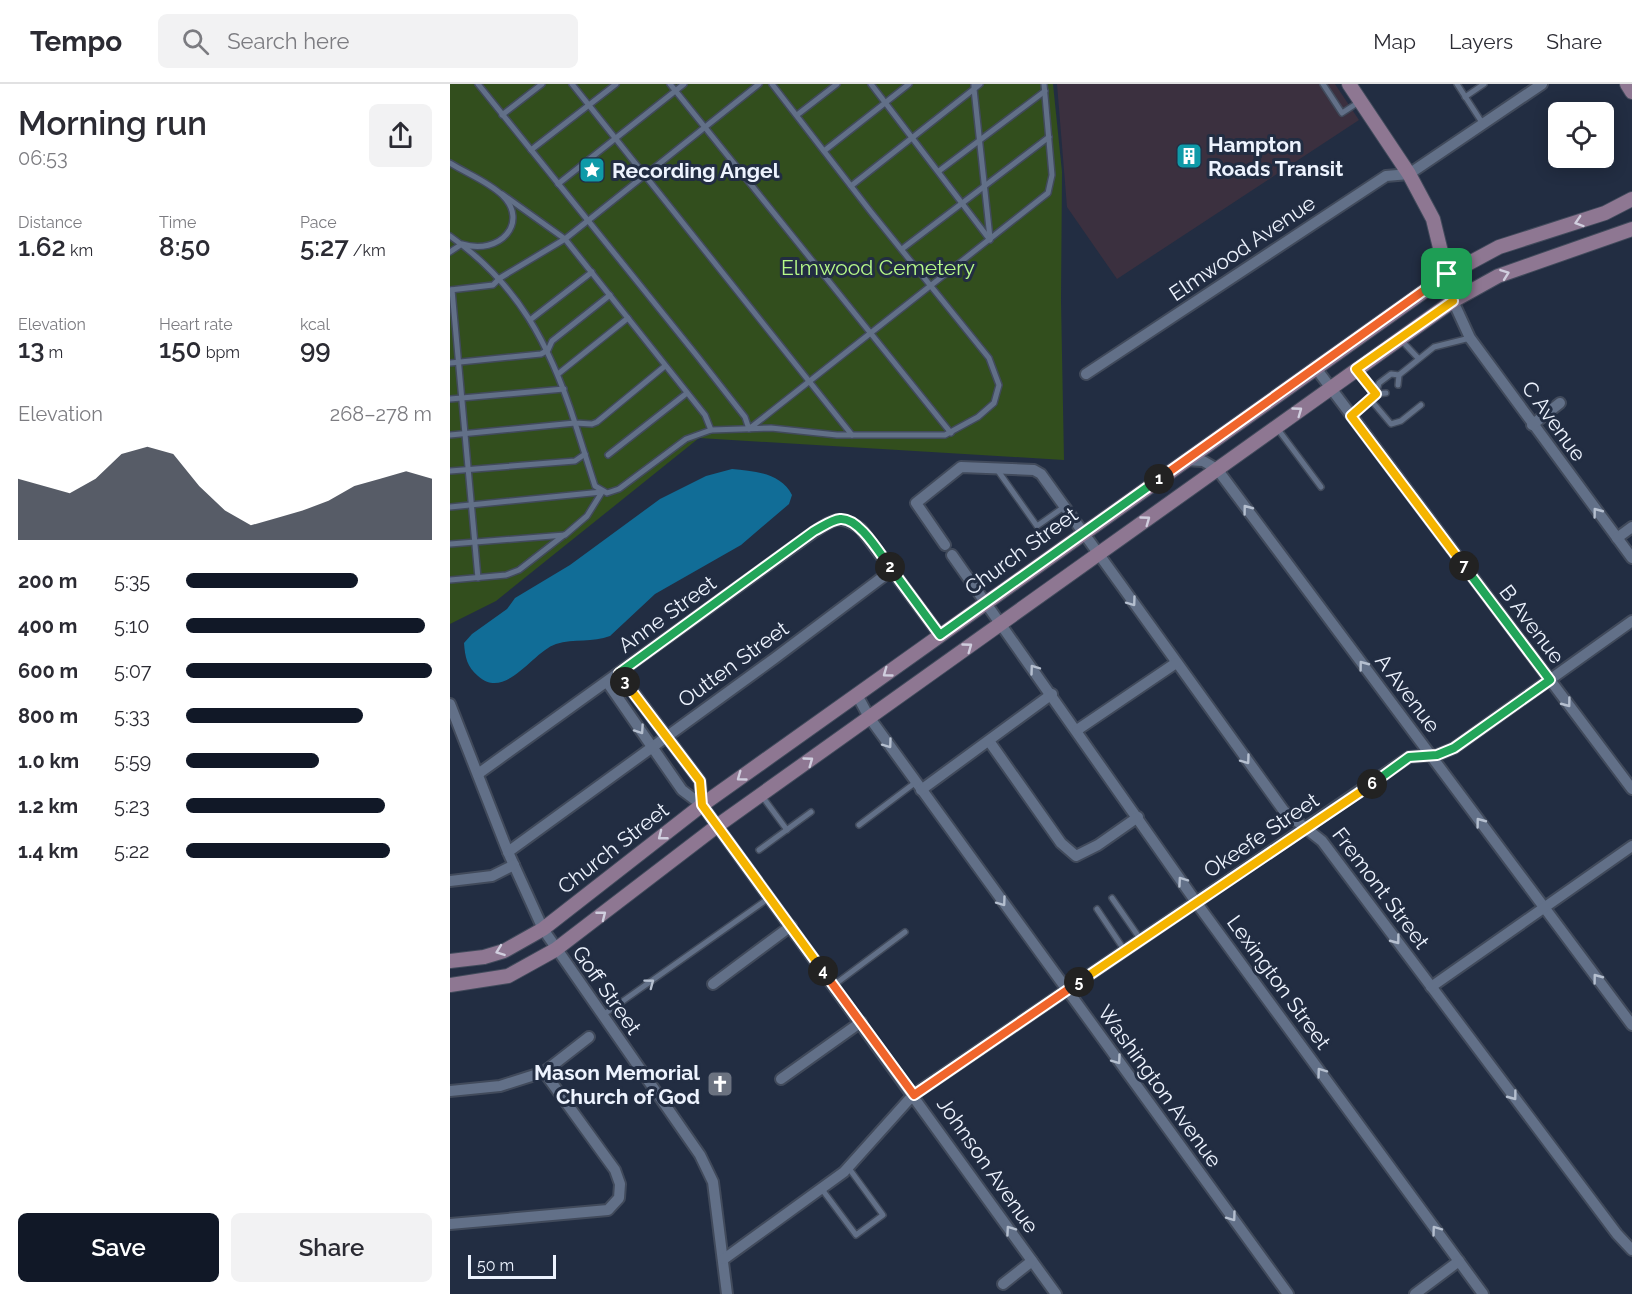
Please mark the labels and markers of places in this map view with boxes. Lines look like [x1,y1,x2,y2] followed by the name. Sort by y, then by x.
[1208,132,1343,181] place label: Hampton Roads Transit
[1174,141,1204,171] building icon: Hampton Roads Transit
[577,155,607,185] place icon: Recording Angel
[612,158,780,183] place label: Recording Angel
[1421,248,1472,299] pin
[1144,464,1174,494] pin: 1
[1449,551,1479,581] pin: 7
[875,552,905,582] pin: 2
[610,667,640,697] pin: 3
[1357,769,1387,799] pin: 6
[808,956,838,986] pin: 4
[1064,967,1094,997] pin: 5
[534,1060,700,1109] place label: Mason Memorial Church of God
[705,1069,735,1099] church icon: Mason Memorial Church of God

